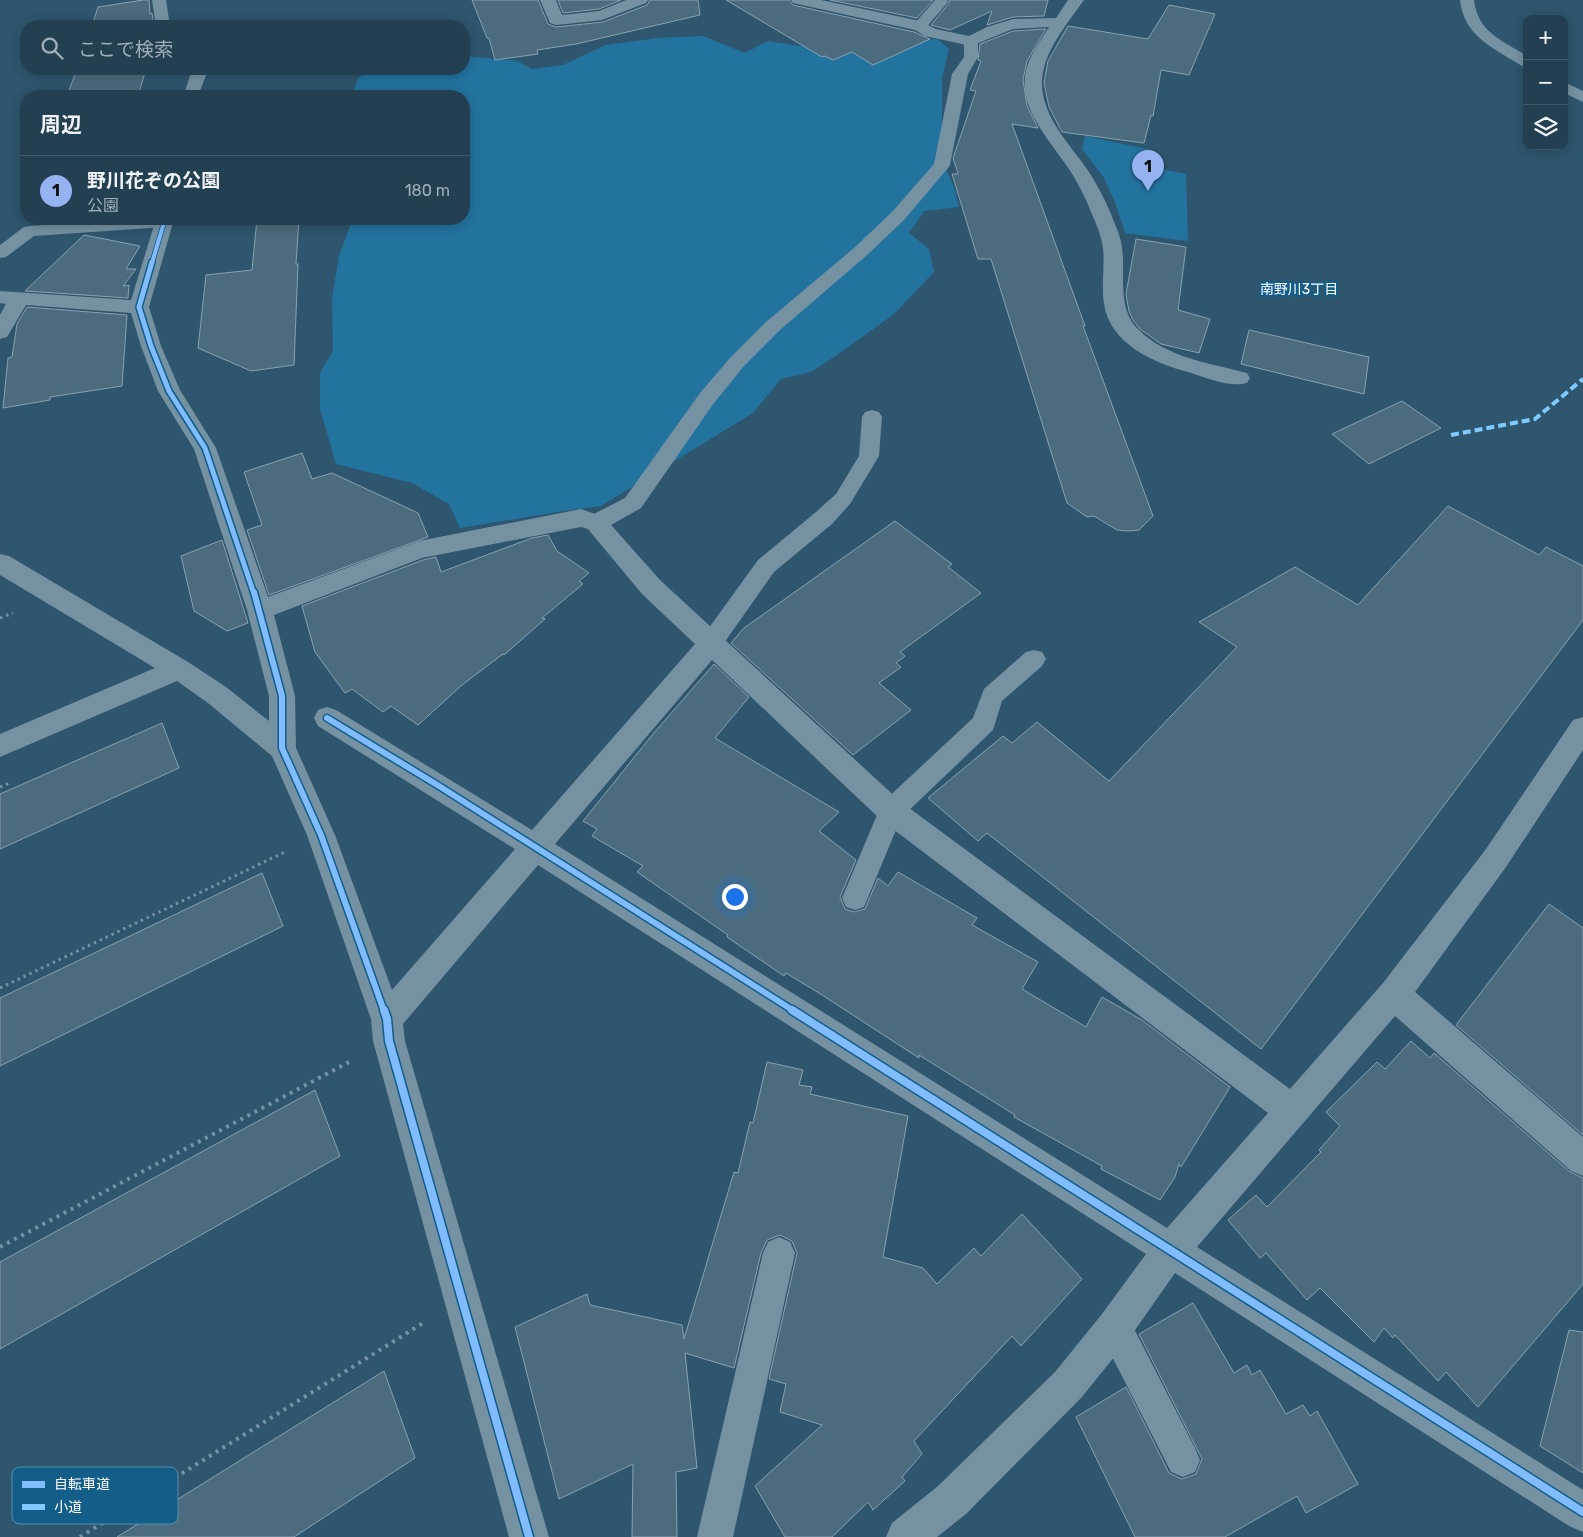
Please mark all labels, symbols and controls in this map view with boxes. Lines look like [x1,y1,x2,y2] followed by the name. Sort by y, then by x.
[1523,15,1568,150] map controls
[1523,15,1568,60] button: +
[20,20,470,75] search box
[38,34,66,62] icon: search
[78,38,173,61] text: ここで検索
[1523,60,1568,105] button: −
[1523,105,1568,150] button: layers
[40,112,82,137] text: 周辺
[1132,150,1164,191] pin: 1
[87,169,220,192] text: 野川花ぞの公園
[52,181,60,200] text: 1
[405,181,450,200] text: 180 m
[87,196,119,215] text: 公園
[1260,281,1338,298] district label: 南野川3丁目
[722,884,748,910] your location
[12,1467,178,1524] legend
[54,1476,110,1493] text: 自転車道
[54,1499,82,1516] text: 小道

